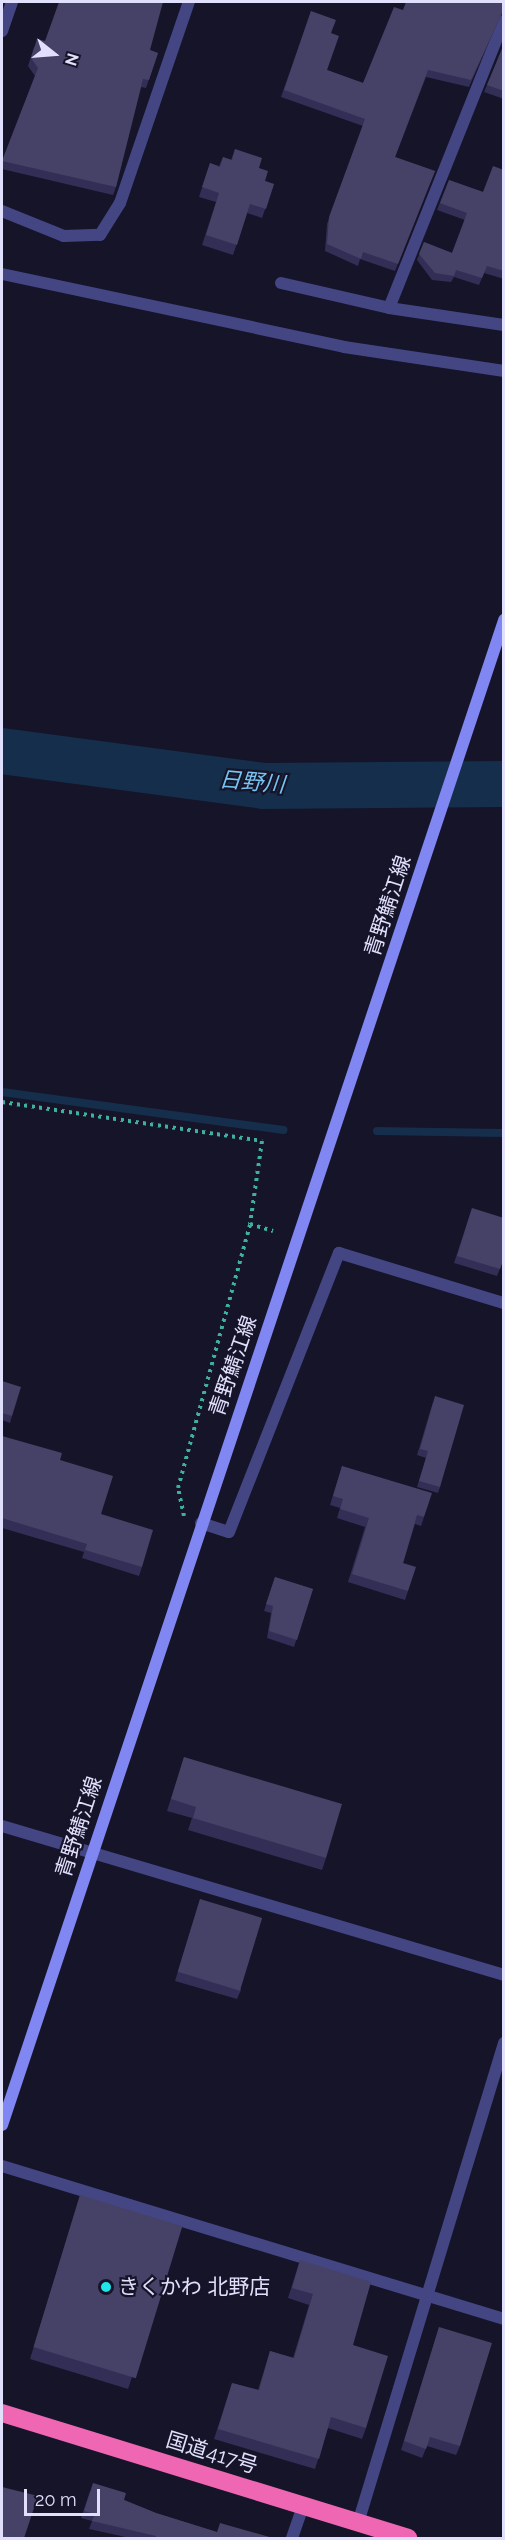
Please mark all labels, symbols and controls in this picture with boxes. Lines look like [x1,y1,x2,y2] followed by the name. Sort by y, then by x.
[24,24,84,84] north arrow
[61,51,83,68] text: N
[218,766,286,798] water label: 日野川
[360,852,416,960] street label: 青野鯖江線
[204,1312,262,1420] street label: 青野鯖江線
[51,1773,107,1881] street label: 青野鯖江線
[118,2274,270,2300] place label: きくかわ 北野店
[99,2280,113,2294] marker: きくかわ 北野店
[163,2427,261,2479] street label: 国道417号
[27,2477,104,2515] scale bar
[35,2489,77,2510] text: 20 m

